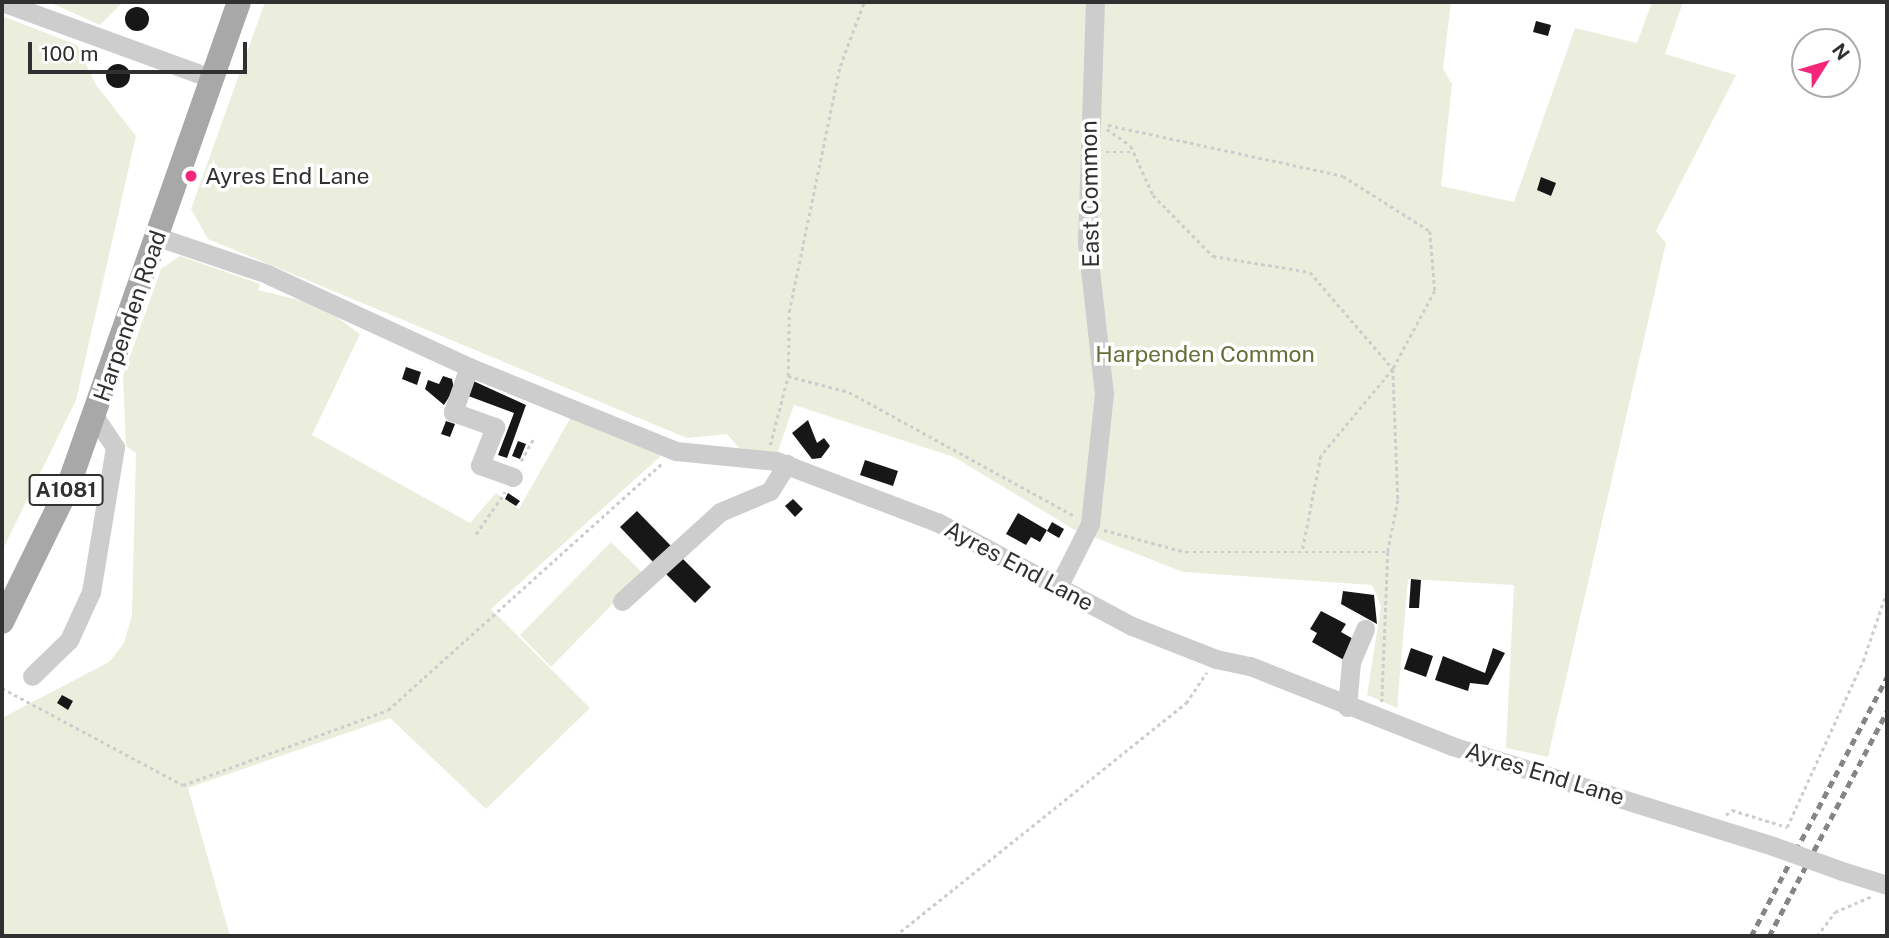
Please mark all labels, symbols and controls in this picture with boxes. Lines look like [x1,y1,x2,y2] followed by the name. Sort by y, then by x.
[32,28,250,72] scale bar
[1791,28,1861,98] north arrow
[1828,39,1854,64] text: N
[41,41,98,66] text: 100 m
[1075,120,1105,268] street label: East Common
[205,162,370,190] place label: Ayres End Lane
[183,168,199,184] marker: Ayres End Lane
[88,227,172,405] street label: Harpenden Road
[1095,340,1315,368] park label: Harpenden Common
[28,472,104,508] road number: A1081
[940,515,1098,617] street label: Ayres End Lane
[1462,737,1628,811] street label: Ayres End Lane

